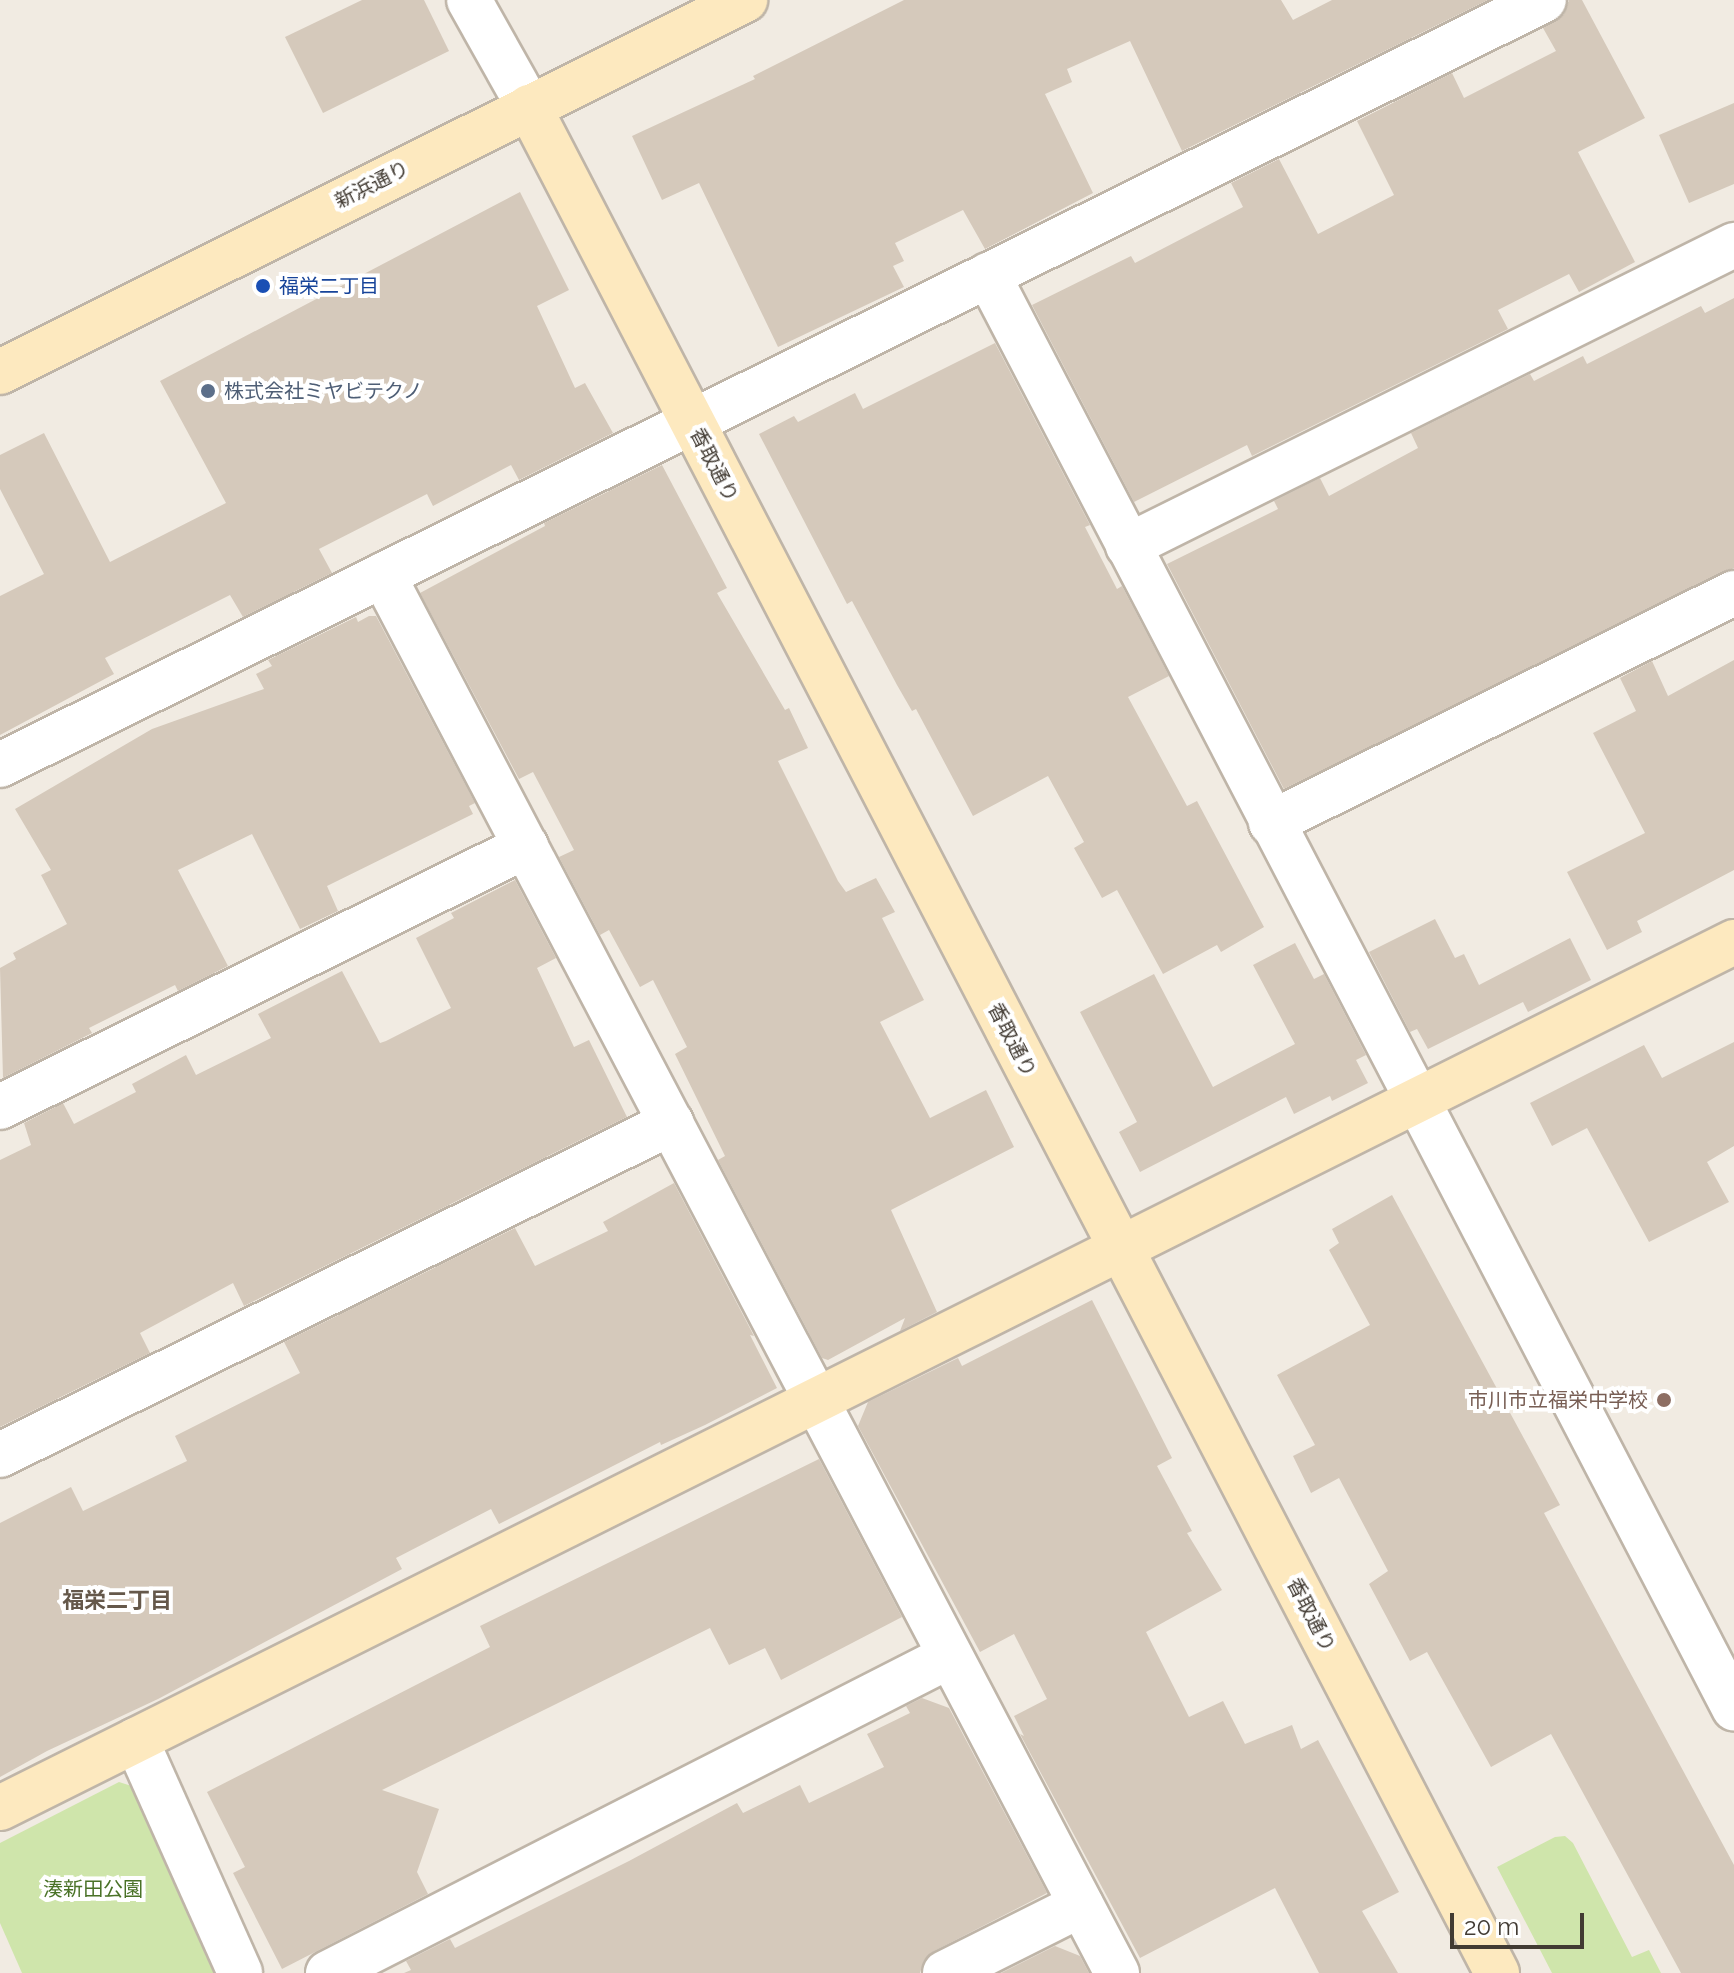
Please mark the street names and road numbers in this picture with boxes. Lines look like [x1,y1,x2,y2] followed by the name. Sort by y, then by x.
[331,156,413,214] street label: 新浜通り
[685,424,743,506] street label: 香取通り
[983,999,1041,1081] street label: 香取通り
[1282,1574,1340,1656] street label: 香取通り

